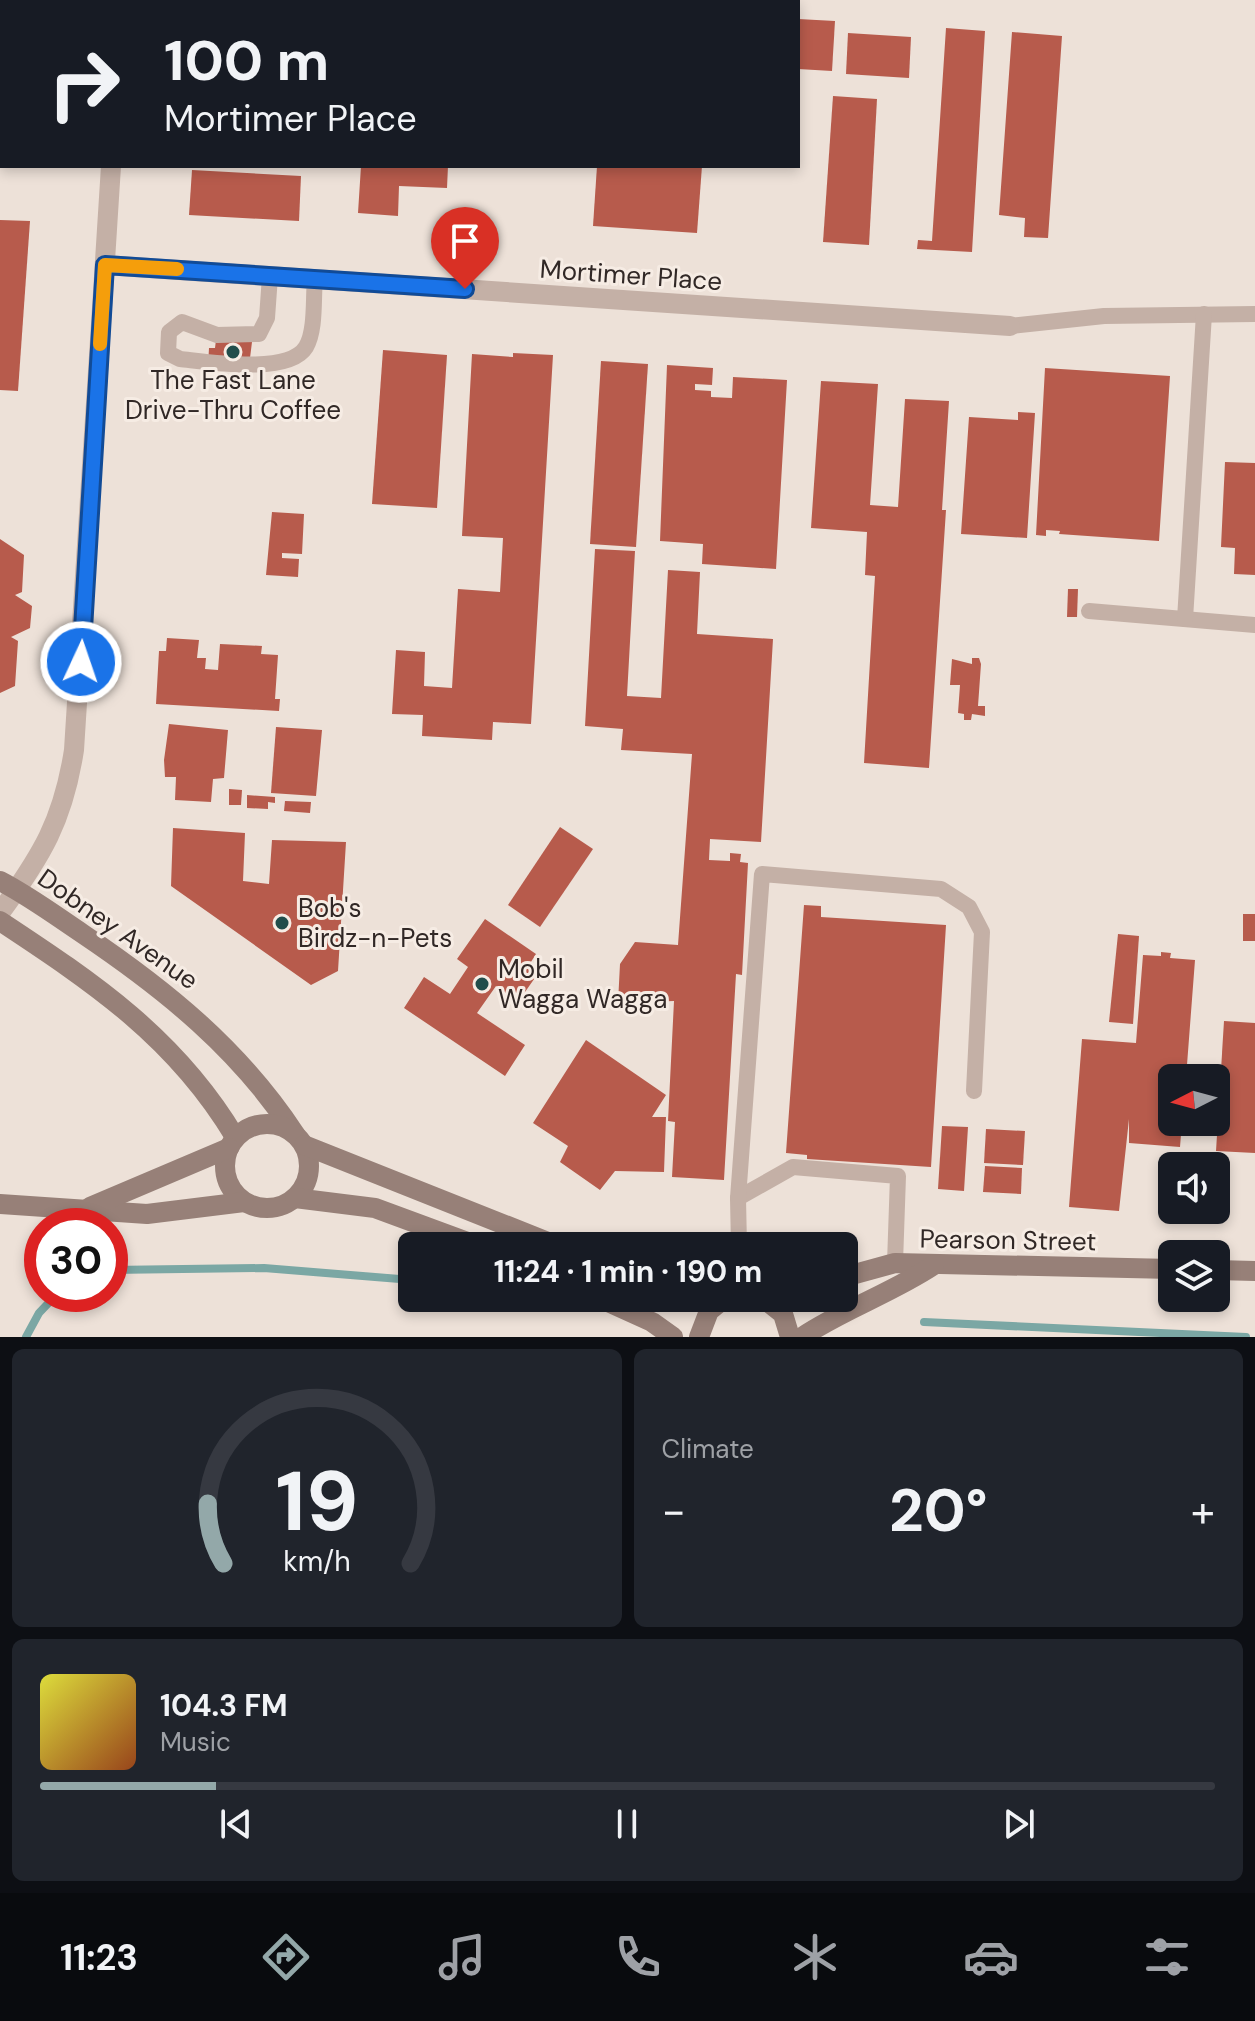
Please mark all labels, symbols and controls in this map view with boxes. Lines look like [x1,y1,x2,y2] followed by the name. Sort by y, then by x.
[164,24,329,97] text: 100 m
[32,32,136,136] icon: right
[164,95,417,142] text: Mortimer Place
[431,207,499,289] pin
[443,219,487,263] icon: arrive
[539,252,723,298] street label: Mortimer Place
[224,343,242,361] marker: The Fast Lane Drive-Thru Coffee
[125,363,341,427] place label: The Fast Lane Drive-Thru Coffee
[39,620,123,704] position arrow
[31,861,205,997] street label: Dobney Avenue
[298,891,452,955] place label: Bob's Birdz-n-Pets
[273,914,291,932] marker: Bob's Birdz-n-Pets
[498,952,667,1016] place label: Mobil Wagga Wagga
[473,975,491,993] marker: Mobil Wagga Wagga
[1158,1064,1230,1136] north arrow
[1158,1064,1230,1312] map controls
[1158,1152,1230,1224] button: sound
[24,1208,128,1312] speed limit sign: 30
[919,1221,1097,1259] street label: Pearson Street
[1158,1240,1230,1312] button: layers
[494,1252,762,1291] text: 11:24 · 1 min · 190 m
[662,1432,754,1466] text: Climate
[275,1447,358,1556] text: 19
[889,1471,987,1550] text: 20°
[662,1482,686,1540] text: −
[1191,1482,1215,1540] text: +
[283,1543,351,1580] text: km/h
[160,1686,288,1725] text: 104.3 FM
[160,1725,231,1759] text: Music
[214,1802,258,1846] icon: previous
[605,1802,649,1846] icon: pause
[997,1802,1041,1846] icon: next
[258,1929,314,1985] icon: directions
[434,1929,490,1985] icon: music
[610,1929,666,1985] icon: phone
[787,1929,843,1985] icon: climate
[963,1929,1019,1985] icon: car
[1139,1929,1195,1985] icon: filters
[60,1934,138,1981] text: 11:23

